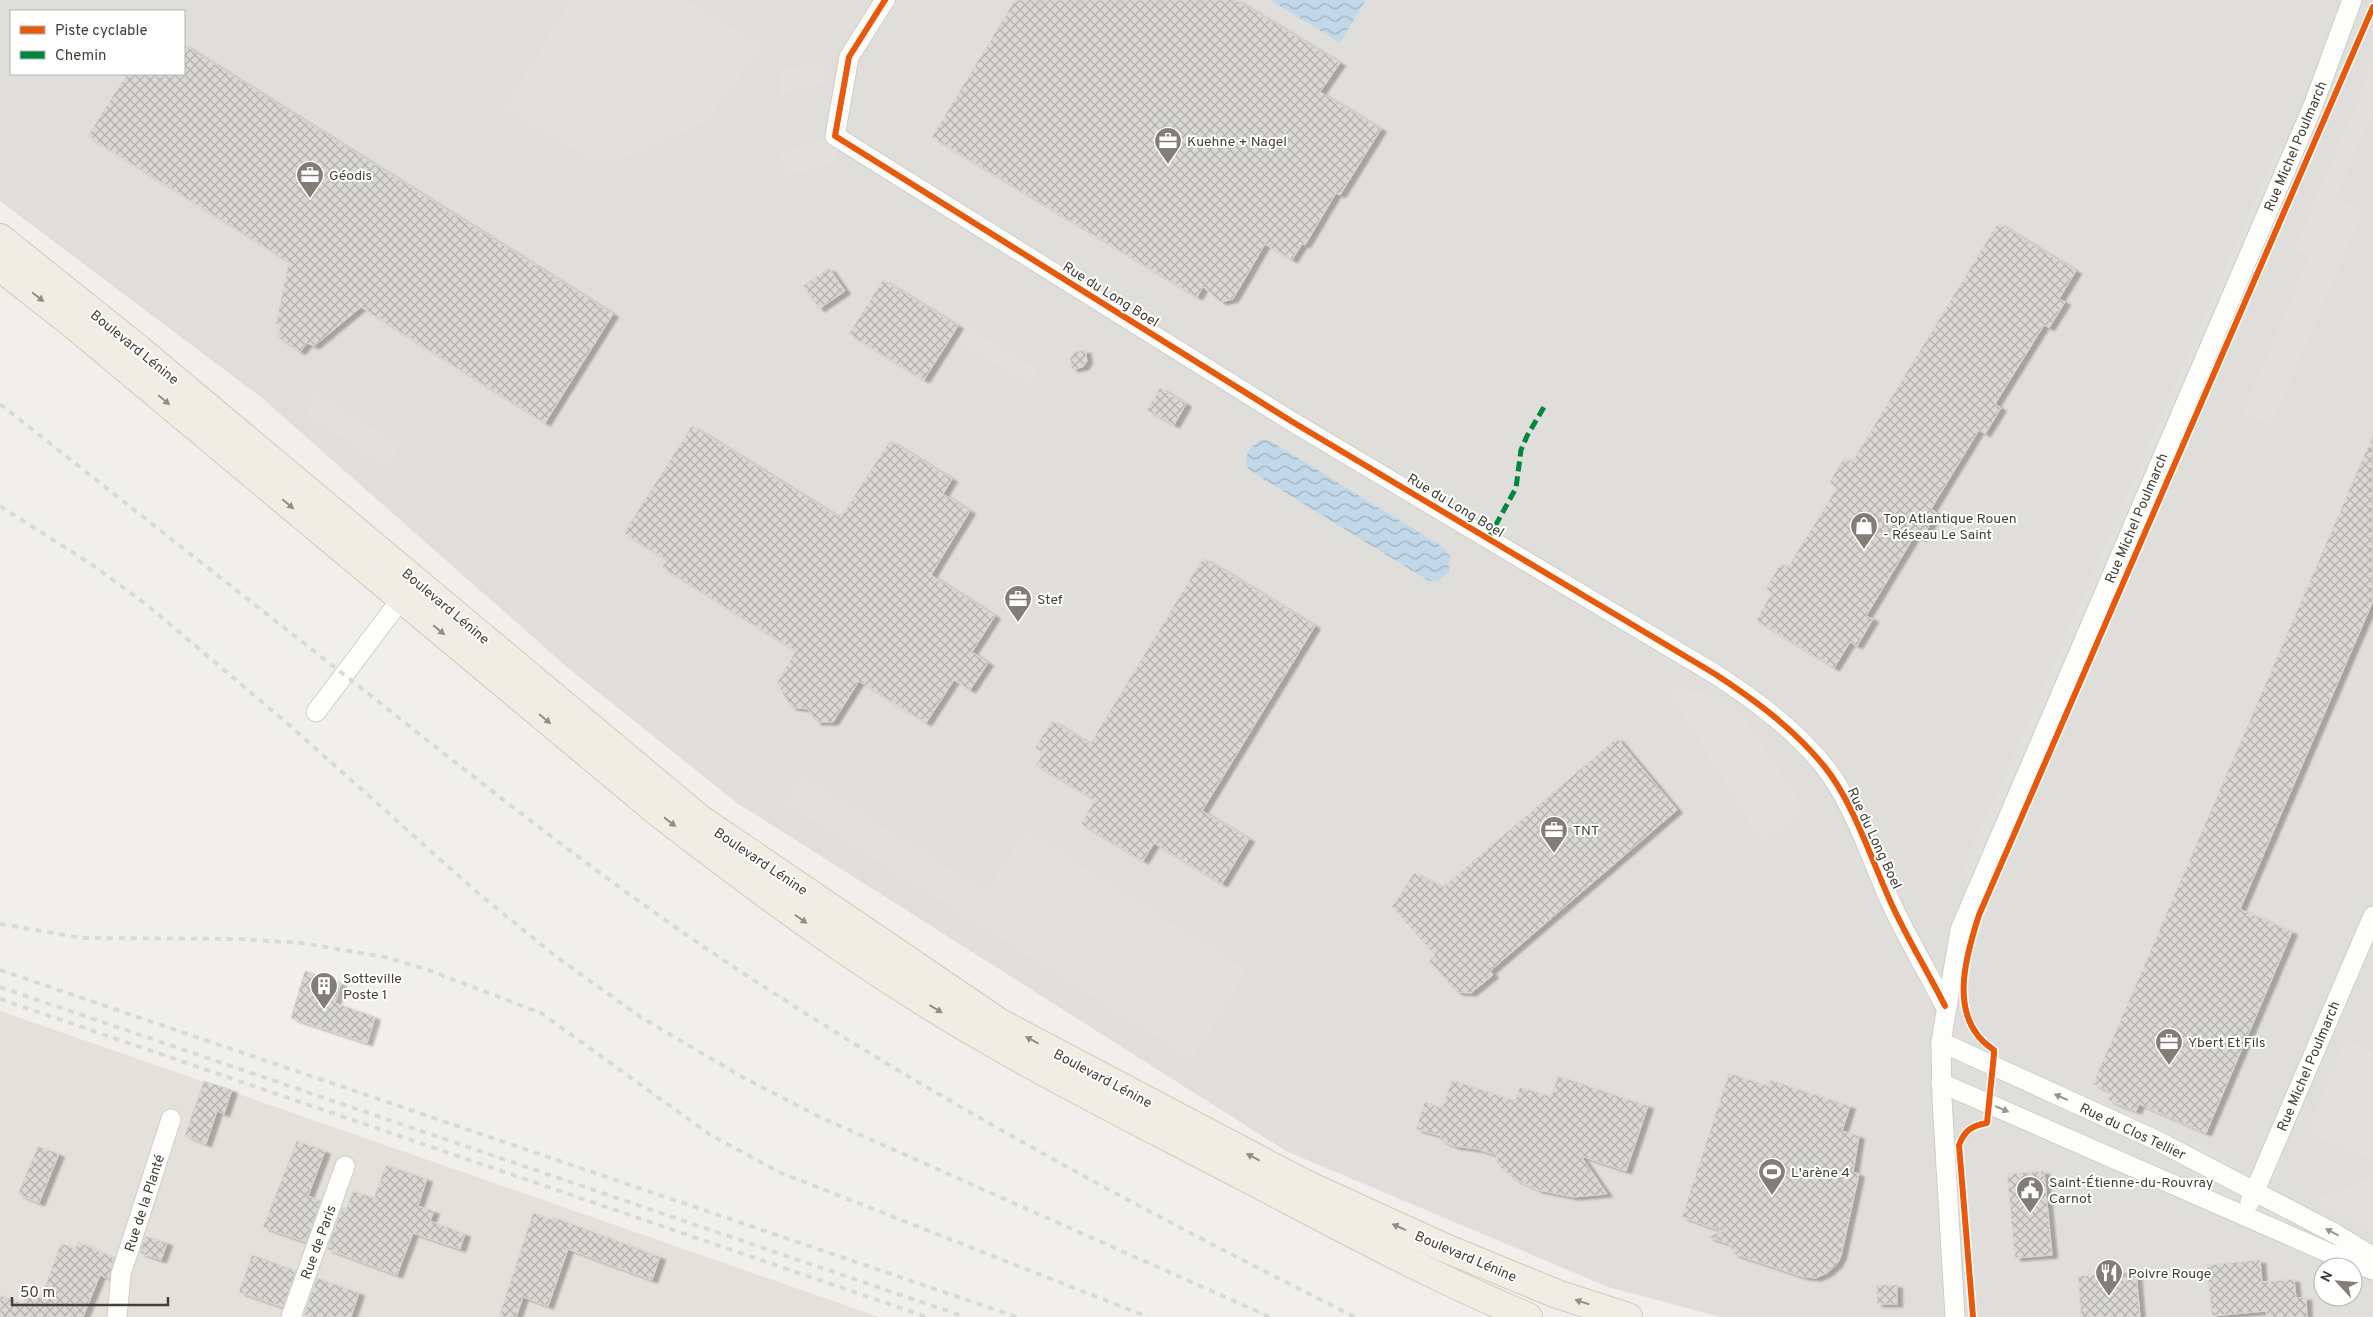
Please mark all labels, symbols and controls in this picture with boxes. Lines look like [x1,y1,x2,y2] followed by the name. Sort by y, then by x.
[10,10,185,75] legend
[55,22,148,41] text: Piste cyclable
[55,47,107,66] text: Chemin
[2261,79,2332,214] street label: Rue Michel Poulmarch
[1153,126,1183,165] office icon: Kuehne + Nagel
[1187,134,1287,151] place label: Kuehne + Nagel
[295,160,325,199] office icon: Géodis
[329,168,372,185] place label: Géodis
[1059,259,1161,332] street label: Rue du Long Boel
[31,291,44,302] one-way arrow
[86,307,182,389] street label: Boulevard Lénine
[157,395,170,406] one-way arrow
[2102,451,2173,586] street label: Rue Michel Poulmarch
[1404,471,1507,542] street label: Rue du Long Boel
[282,499,295,510] one-way arrow
[1849,511,1879,550] shop icon: Top Atlantique Rouen - Réseau Le Saint
[1883,511,2017,544] place label: Top Atlantique Rouen - Réseau Le Saint
[398,566,492,649] street label: Boulevard Lénine
[1003,584,1033,623] office icon: Stef
[1037,592,1063,609] place label: Stef
[432,624,444,636] one-way arrow
[538,714,551,725] one-way arrow
[1843,785,1905,892] street label: Rue du Long Boel
[1539,815,1569,854] office icon: TNT
[663,817,676,828] one-way arrow
[1573,823,1599,840] place label: TNT
[710,825,810,900] street label: Boulevard Lénine
[794,914,808,924] one-way arrow
[309,971,339,1010] building icon: Sotteville Poste 1
[343,971,402,1004] place label: Sotteville Poste 1
[2274,999,2345,1134] street label: Rue Michel Poulmarch
[930,1004,943,1014] one-way arrow
[2154,1027,2184,1066] office icon: Ybert Et Fils
[2188,1035,2266,1052] place label: Ybert Et Fils
[1025,1036,1039,1044] one-way arrow
[1050,1046,1154,1112] street label: Boulevard Lénine
[2054,1093,2068,1101] one-way arrow
[2077,1100,2189,1165] street label: Rue du Clos Tellier
[1995,1106,2009,1114] one-way arrow
[122,1153,169,1254] street label: Rue de la Planté
[1246,1153,1260,1161] one-way arrow
[1757,1157,1787,1196] sports icon: L'arène 4
[1791,1165,1850,1182] place label: L'arène 4
[2049,1174,2213,1208] place label: Saint-Étienne-du-Rouvray Carnot
[2015,1175,2045,1214] public building icon: Saint-Étienne-du-Rouvray Carnot
[298,1203,341,1282] street label: Rue de Paris
[1392,1223,1406,1231] one-way arrow
[2325,1227,2338,1236] one-way arrow
[1412,1228,1519,1287] street label: Boulevard Lénine
[2313,1257,2363,1307] north arrow
[2094,1258,2124,1297] restaurant icon: Poivre Rouge
[2128,1266,2211,1283] place label: Poivre Rouge
[2318,1269,2338,1285] text: N
[12,1274,169,1306] scale bar
[20,1284,55,1303] text: 50 m
[1574,1298,1589,1306] one-way arrow

